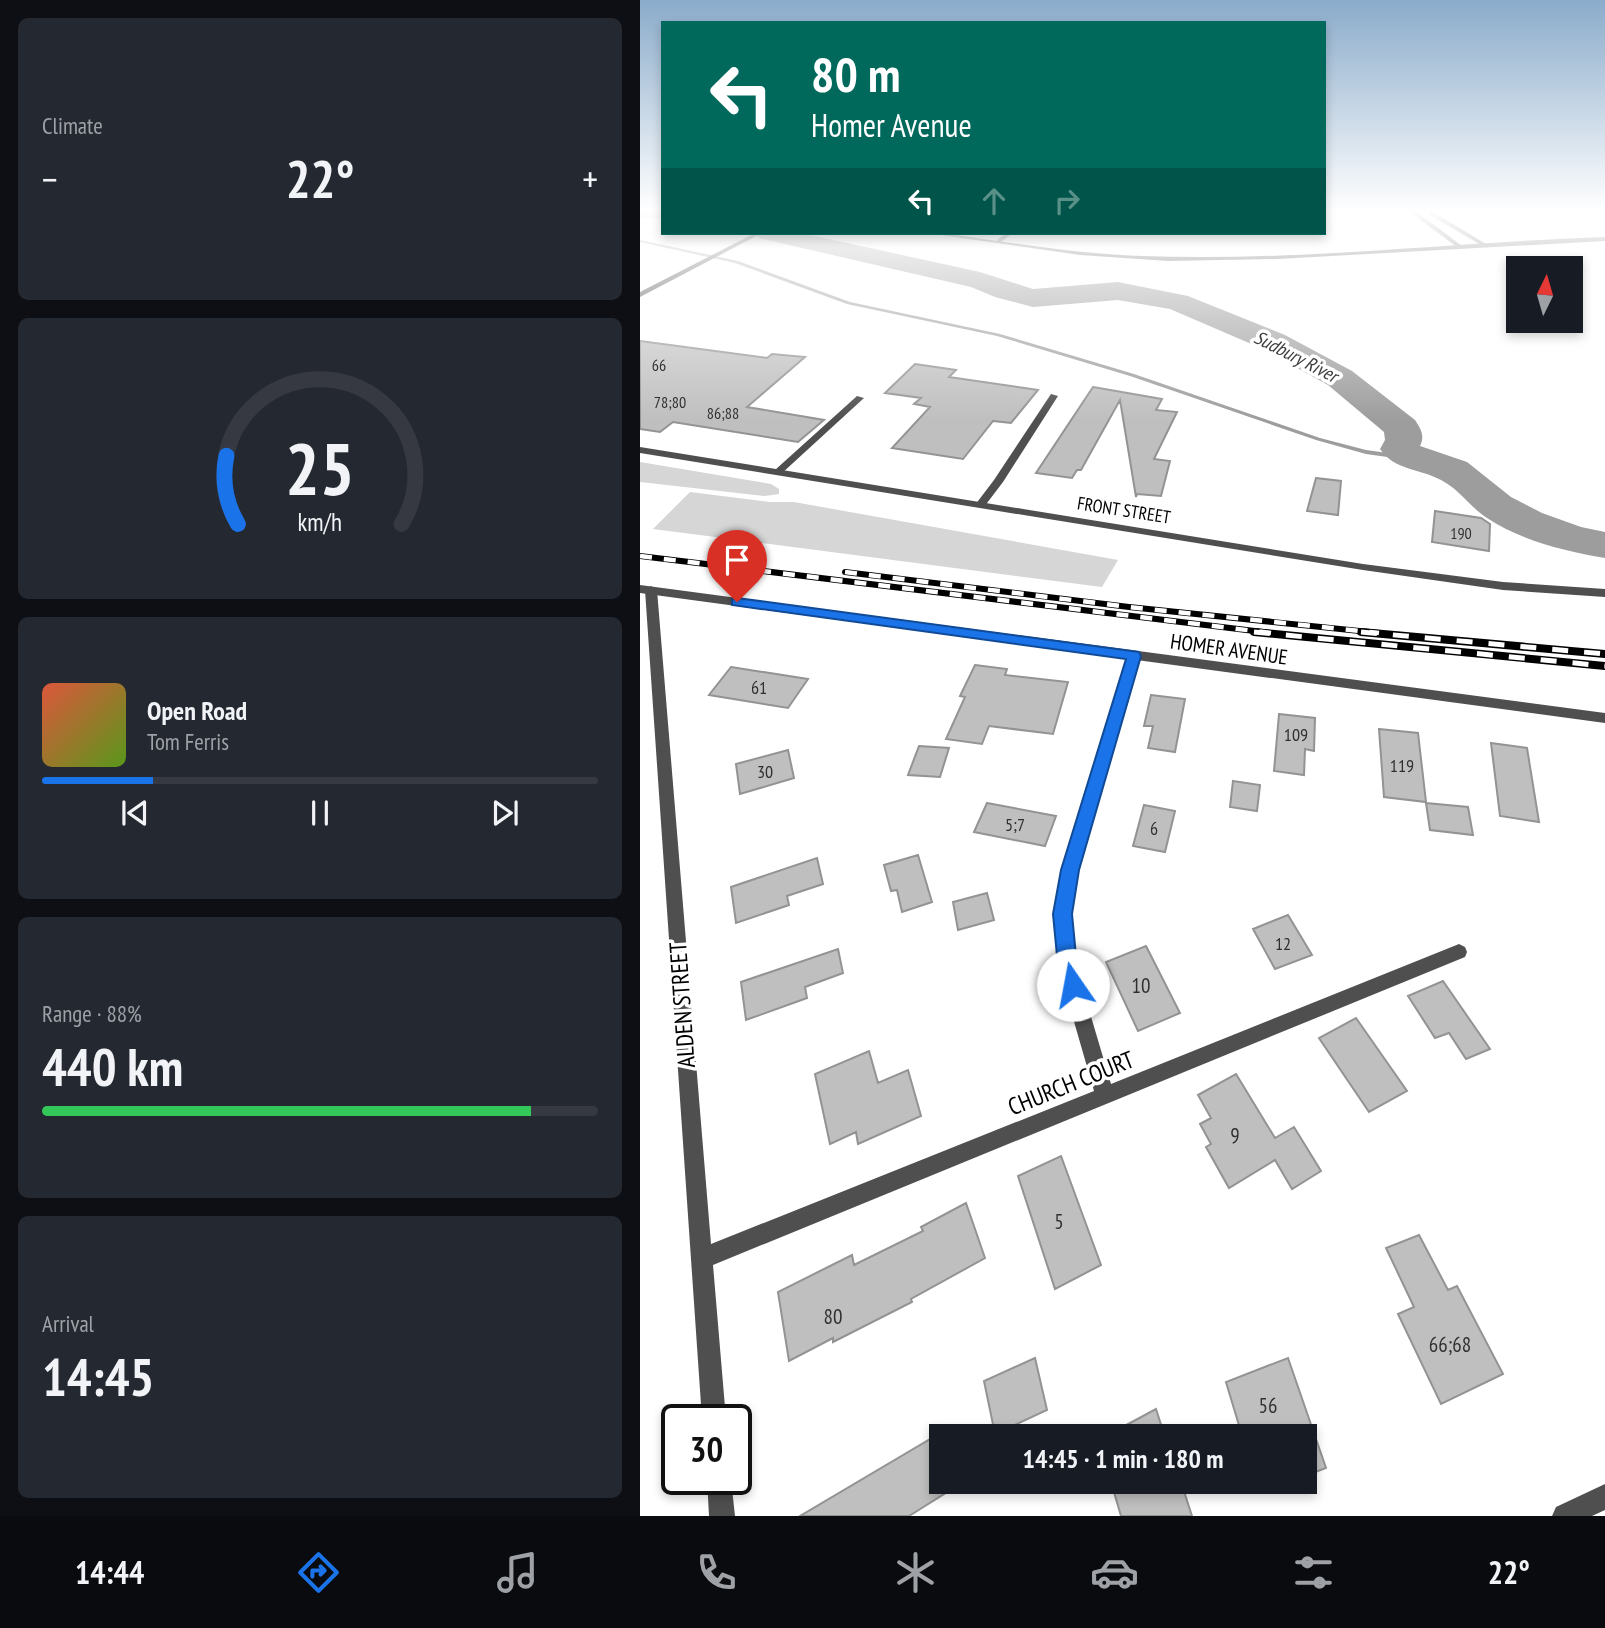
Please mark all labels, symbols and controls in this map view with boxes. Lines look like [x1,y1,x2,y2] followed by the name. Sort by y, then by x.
[811,42,900,106] text: 80 m
[696,49,787,140] icon: left
[811,104,972,146] text: Homer Avenue
[42,111,103,140] text: Climate
[286,145,354,212] text: 22°
[42,154,58,203] text: −
[582,154,598,203] text: +
[902,182,940,220] icon: left
[975,182,1013,220] icon: ahead
[1048,182,1086,220] icon: right
[1506,256,1583,332] north arrow
[1506,256,1583,333] map controls
[1250,325,1344,389] water label: Sudbury River
[652,355,666,375] house number: 66
[654,392,686,412] house number: 78;80
[707,403,739,423] house number: 86;88
[285,421,355,515] text: 25
[1076,491,1172,529] street label: FRONT STREET
[298,506,342,538] text: km/h
[1450,523,1472,543] house number: 190
[707,530,767,602] pin
[718,541,756,579] icon: arrive
[1169,627,1289,671] street label: HOMER AVENUE
[751,676,767,699] house number: 61
[147,694,247,727] text: Open Road
[1284,723,1308,746] house number: 109
[147,727,229,756] text: Tom Ferris
[1390,754,1414,777] house number: 119
[757,760,773,783] house number: 30
[116,794,154,832] icon: previous
[301,794,339,832] icon: pause
[486,794,524,832] icon: next
[1005,813,1025,836] house number: 5;7
[1150,817,1158,840] house number: 6
[1275,932,1291,955] house number: 12
[662,941,702,1069] street label: ALDEN STREET
[1036,948,1110,1022] position arrow
[1132,972,1150,999] house number: 10
[42,999,142,1028] text: Range · 88%
[42,1033,183,1100] text: 440 km
[1003,1044,1139,1122] street label: CHURCH COURT
[1230,1122,1240,1149] house number: 9
[1054,1208,1064,1235] house number: 5
[824,1303,842,1330] house number: 80
[42,1309,94,1338] text: Arrival
[1429,1331,1471,1358] house number: 66;68
[42,1343,154,1410] text: 14:45
[1259,1392,1277,1419] house number: 56
[661,1404,752,1495] speed limit sign: 30
[1023,1442,1223,1475] text: 14:45 · 1 min · 180 m
[294,1548,343,1597] icon: directions
[493,1548,542,1597] icon: music
[692,1548,741,1597] icon: phone
[891,1548,940,1597] icon: climate
[1090,1548,1139,1597] icon: car
[1289,1548,1338,1597] icon: filters
[75,1551,144,1593] text: 14:44
[1488,1551,1530,1593] text: 22°

